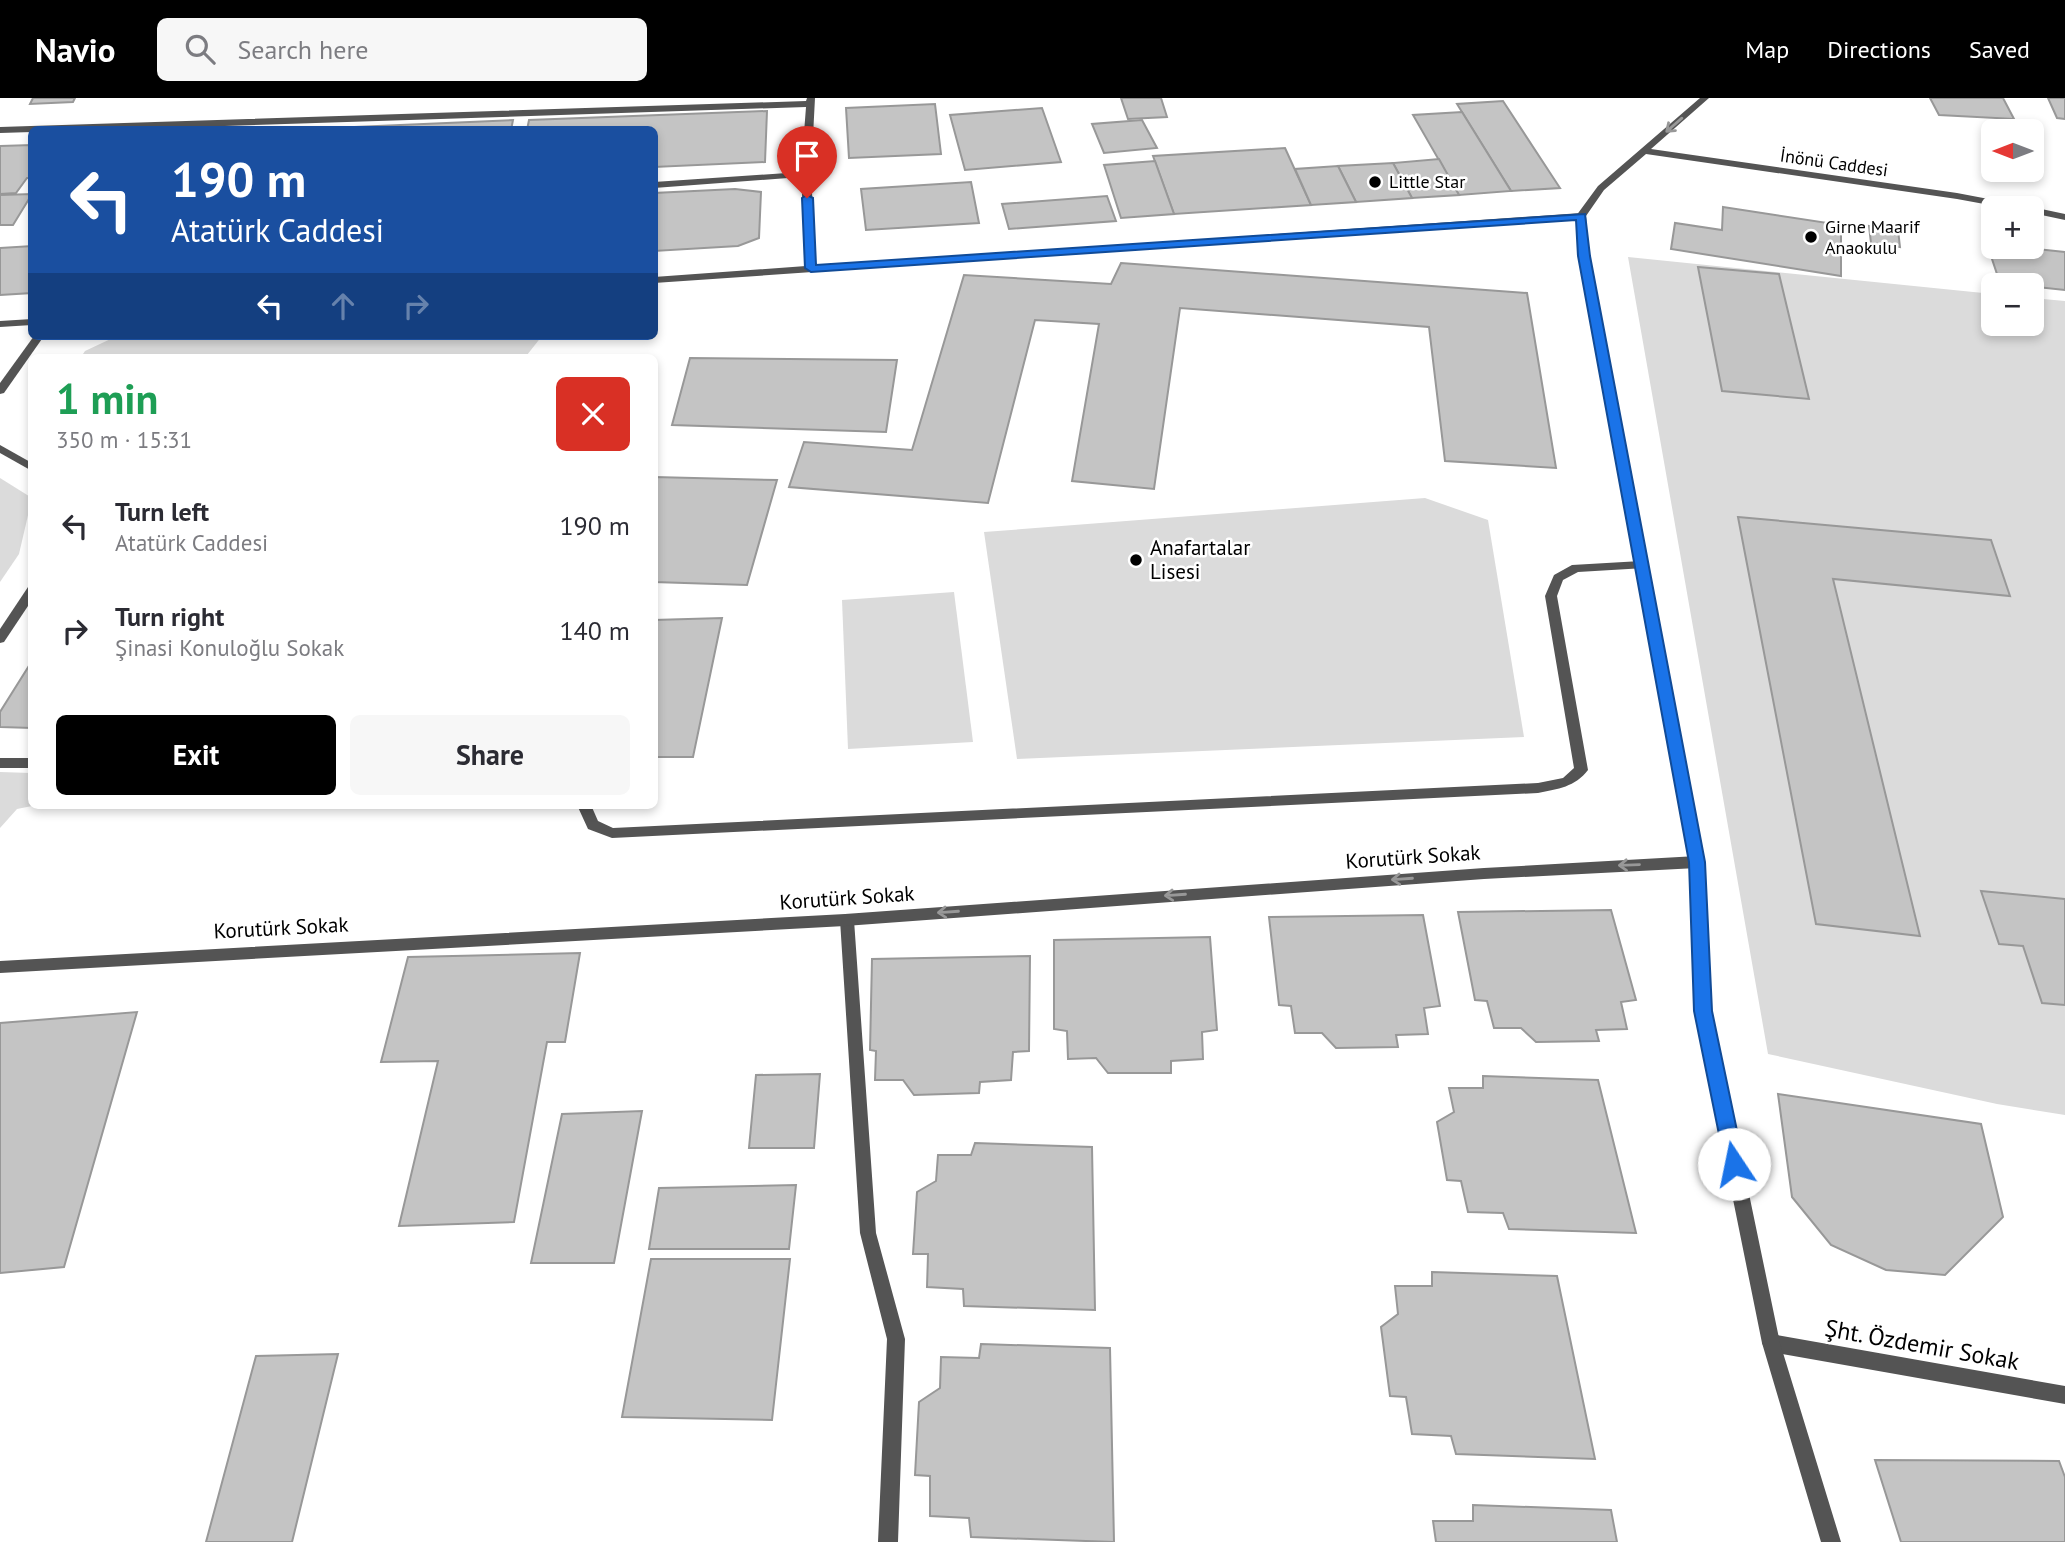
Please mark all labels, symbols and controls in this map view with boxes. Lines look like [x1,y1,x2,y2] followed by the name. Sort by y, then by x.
[157,18,647,81] search box
[35,28,115,71] text: Navio
[181,30,219,68] icon: search
[237,33,369,66] text: Search here
[1745,34,1789,65] text: Map
[1827,34,1931,65] text: Directions
[1969,34,2030,65] text: Saved
[1665,117,1683,133] one-way arrow
[1981,119,2044,182] north arrow
[1981,119,2044,336] map controls
[777,126,837,198] pin
[788,137,826,175] icon: arrive
[1779,144,1890,181] street label: İnönü Caddesi
[171,147,306,211] text: 190 m
[56,154,147,245] icon: left
[1389,170,1465,193] place label: Little Star
[1367,174,1383,190] marker: Little Star
[1981,196,2044,259] button: +
[171,209,384,251] text: Atatürk Caddesi
[1825,215,1921,259] place label: Girne Maarif Anaokulu
[1803,229,1819,245] marker: Girne Maarif Anaokulu
[1981,273,2044,336] button: −
[251,287,289,325] icon: left
[324,287,362,325] icon: ahead
[397,287,435,325] icon: right
[56,371,158,426] text: 1 min
[556,377,630,451] button: close
[56,425,192,454] text: 350 m · 15:31
[115,495,209,528] text: Turn left
[56,507,94,545] icon: left
[559,509,630,542] text: 190 m
[115,528,268,557] text: Atatürk Caddesi
[1150,534,1250,585] place label: Anafartalar Lisesi
[1128,552,1144,568] marker: Anafartalar Lisesi
[115,600,224,633] text: Turn right
[56,612,94,650] icon: right
[559,614,630,647] text: 140 m
[115,633,344,662] text: Şinasi Konuloğlu Sokak
[56,715,336,795] button: Exit
[350,715,630,795] button: Share
[1345,838,1481,875] street label: Korutürk Sokak
[1618,858,1641,871] one-way arrow
[1391,873,1414,886] one-way arrow
[779,879,915,916] street label: Korutürk Sokak
[1164,889,1187,902] one-way arrow
[937,906,960,919] one-way arrow
[213,910,349,945] street label: Korutürk Sokak
[1697,1127,1771,1201] position arrow
[1823,1312,2022,1377] street label: Şht. Özdemir Sokak

